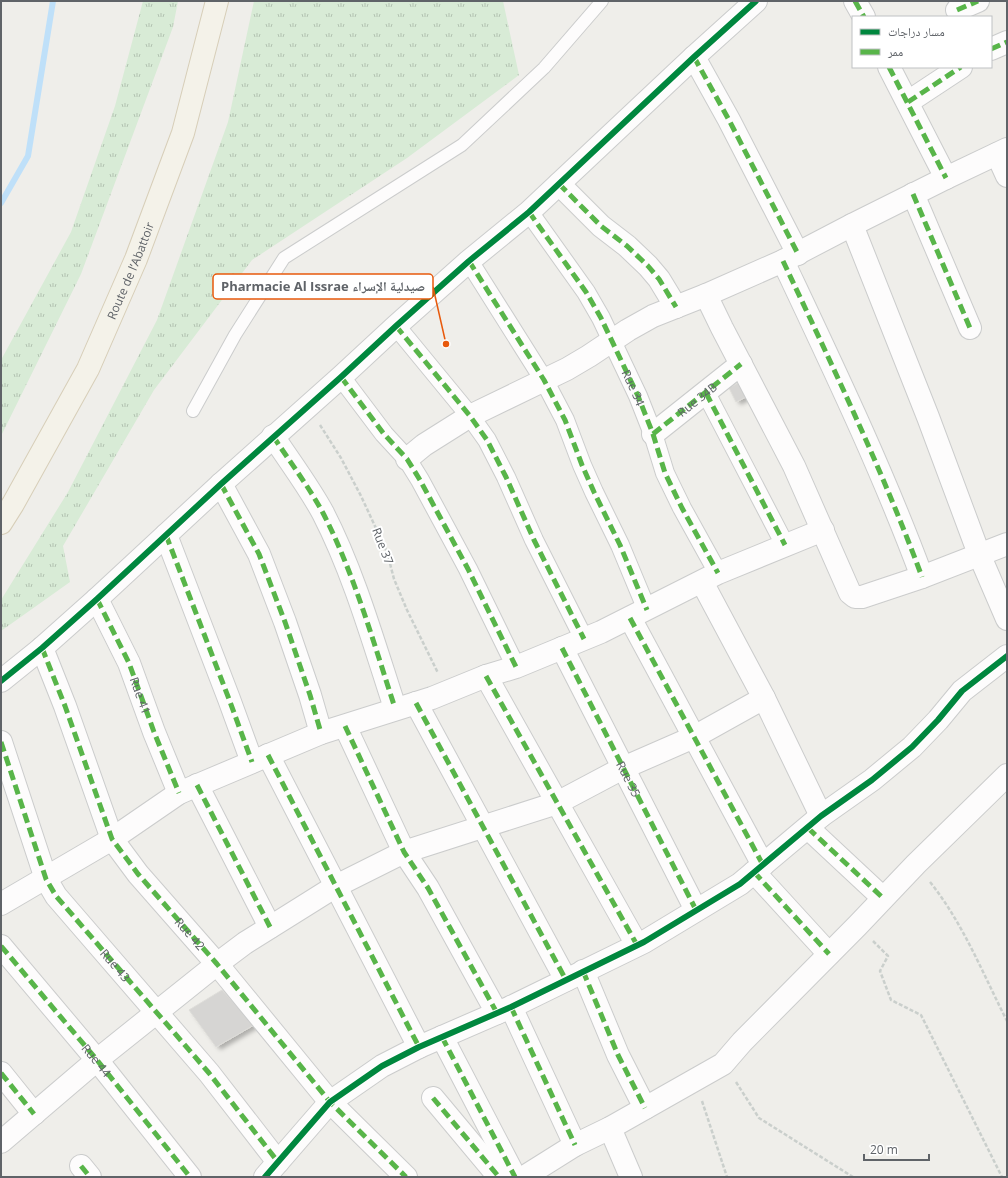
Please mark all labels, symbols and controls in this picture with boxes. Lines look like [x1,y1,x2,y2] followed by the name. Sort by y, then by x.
[852,16,992,68] legend
[888,23,945,40] text: مسار دراجات
[887,43,903,60] text: ممر
[102,219,158,322] street label: Route de l’Abattoir
[213,274,433,299] callout: Pharmacie Al Issrae صيدلية الإسراء
[221,277,425,295] text: Pharmacie Al Issrae صيدلية الإسراء
[618,366,649,408] street label: Rue 34
[673,378,720,420] street label: Rue 34B
[368,525,398,567] street label: Rue 37
[126,674,155,716] street label: Rue 41
[613,758,645,800] street label: Rue 35
[171,913,209,953] street label: Rue 42
[97,945,135,985] street label: Rue 43
[78,1040,116,1080] street label: Rue 44
[864,1136,929,1162] scale bar
[870,1141,898,1158] text: 20 m

